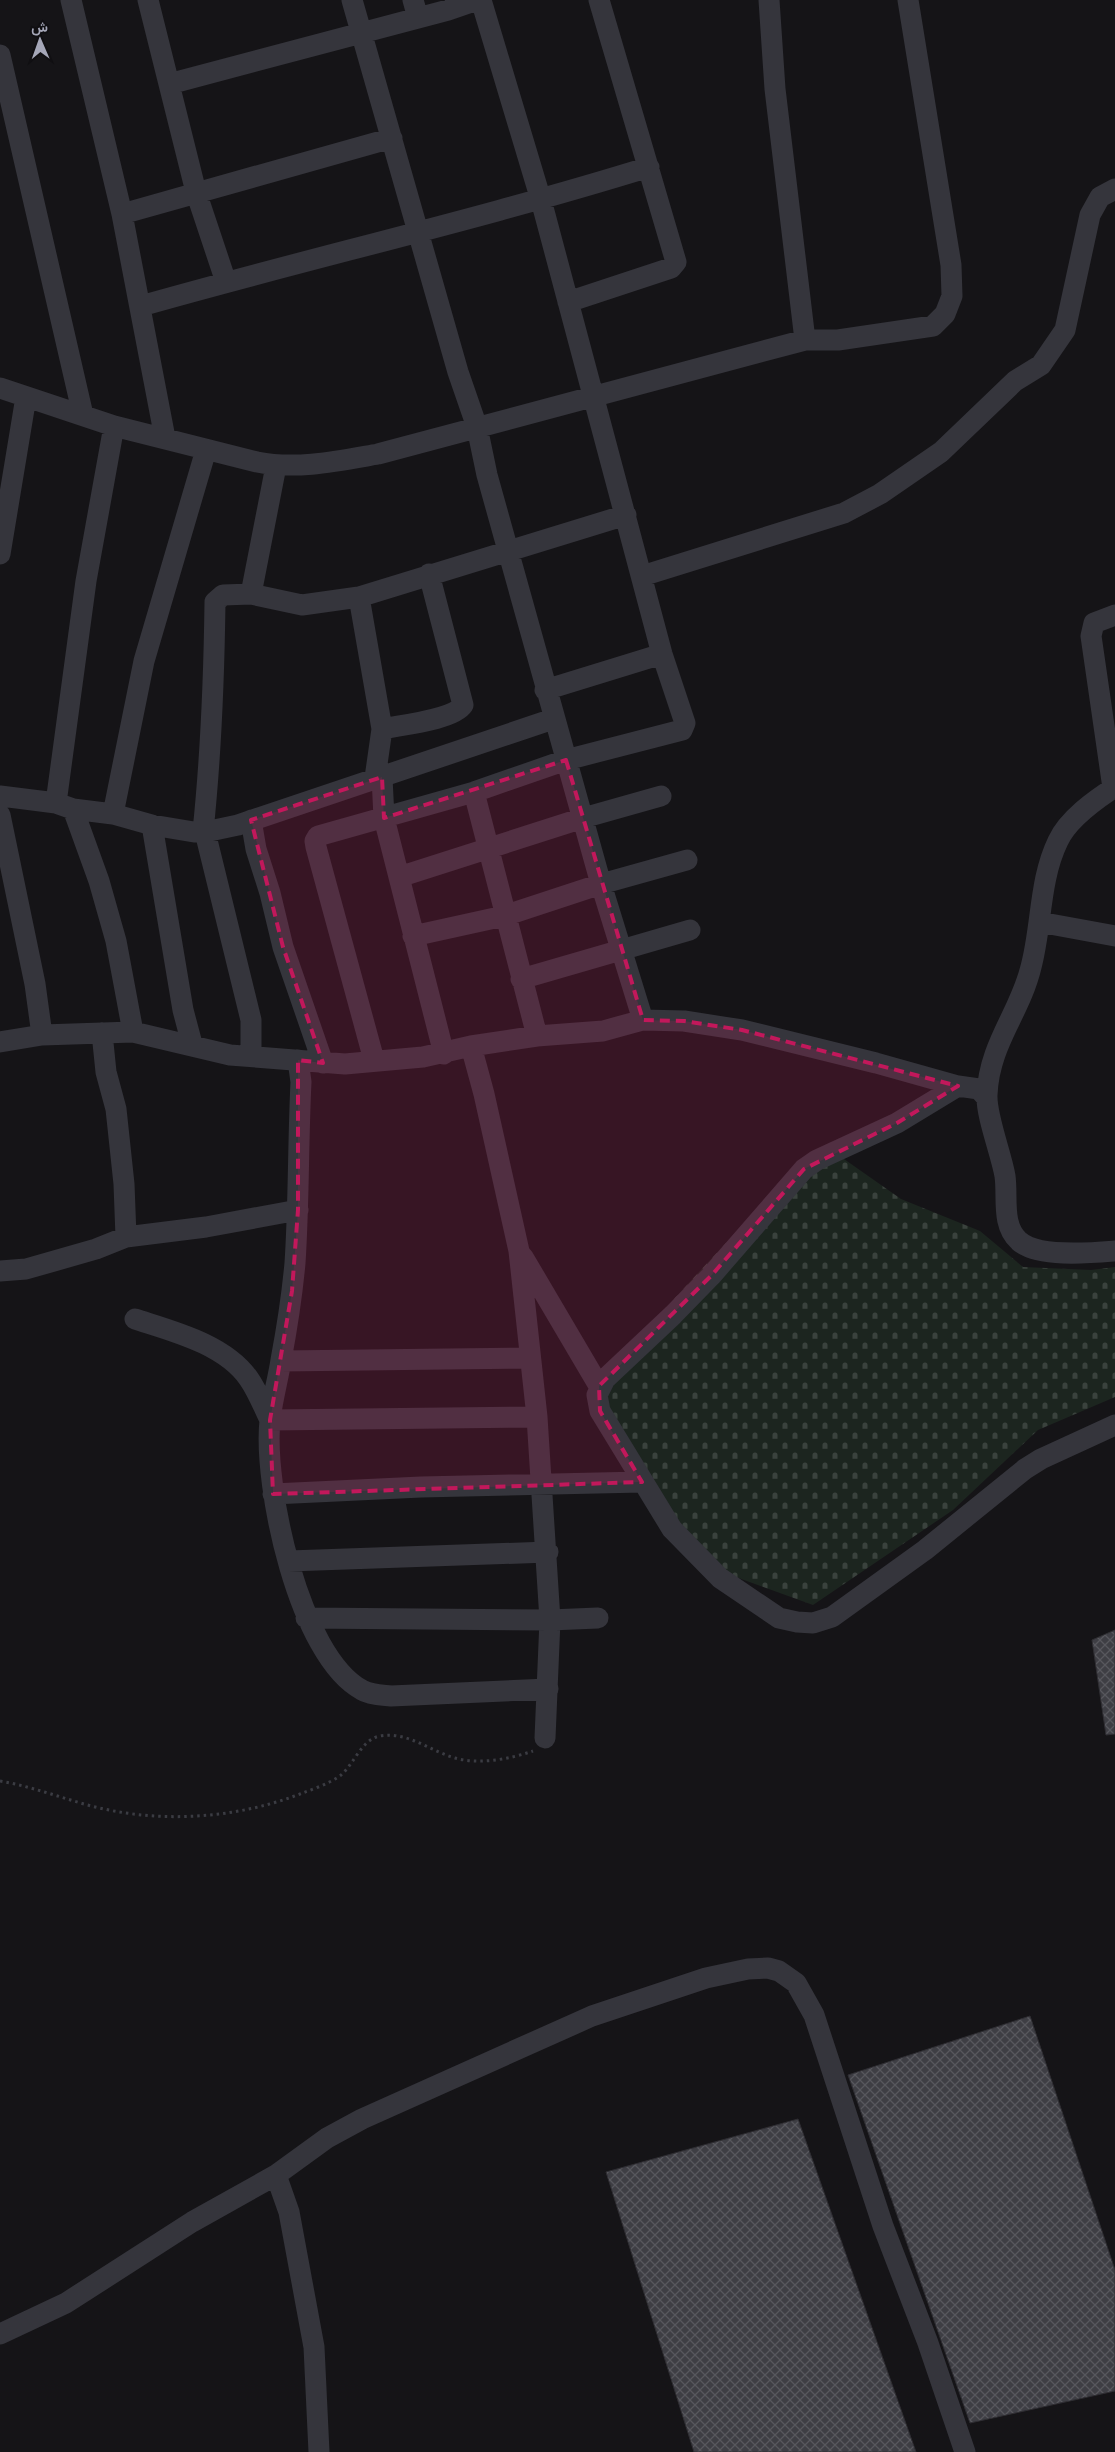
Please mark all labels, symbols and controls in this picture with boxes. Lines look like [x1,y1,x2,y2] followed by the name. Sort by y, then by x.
[15,15,65,65] north arrow
[31,19,48,36] text: ش

